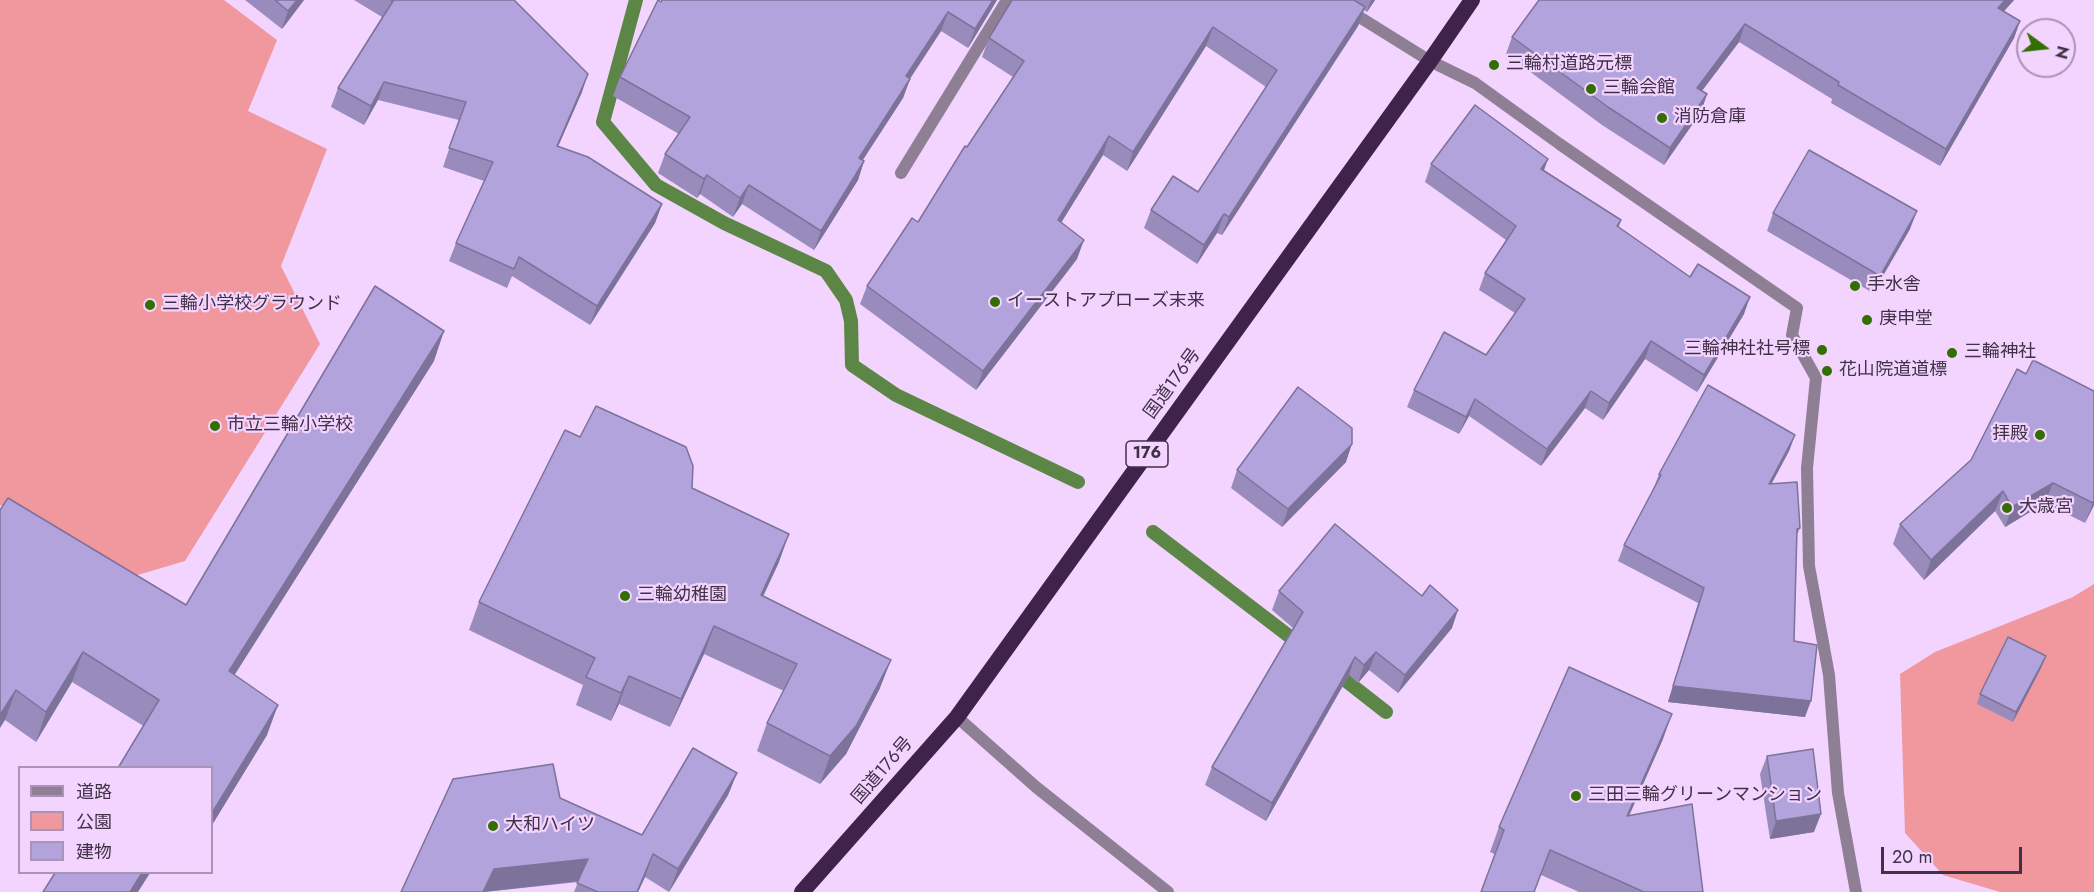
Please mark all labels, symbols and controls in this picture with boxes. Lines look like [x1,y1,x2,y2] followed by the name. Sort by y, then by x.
[2016,18,2076,78] north arrow
[2049,43,2075,61] text: N
[1506,54,1632,76] place label: 三輪村道路元標
[1487,58,1501,72] marker: 三輪村道路元標
[1603,78,1675,100] place label: 三輪会館
[1584,82,1598,96] marker: 三輪会館
[1674,107,1746,129] place label: 消防倉庫
[1655,111,1669,125] marker: 消防倉庫
[1867,275,1921,297] place label: 手水舎
[1848,279,1862,293] marker: 手水舎
[1007,291,1205,313] place label: イーストアプローズ末来
[162,294,342,316] place label: 三輪小学校グラウンド
[988,295,1002,309] marker: イーストアプローズ末来
[143,298,157,312] marker: 三輪小学校グラウンド
[1879,309,1933,331] place label: 庚申堂
[1860,313,1874,327] marker: 庚申堂
[1684,339,1810,361] place label: 三輪神社社号標
[1964,342,2036,364] place label: 三輪神社
[1815,343,1829,357] marker: 三輪神社社号標
[1140,345,1206,423] street label: 国道176号
[1945,346,1959,360] marker: 三輪神社
[1839,360,1947,382] place label: 花山院道道標
[1820,364,1834,378] marker: 花山院道道標
[227,415,353,437] place label: 市立三輪小学校
[208,419,222,433] marker: 市立三輪小学校
[1992,424,2028,446] place label: 拝殿
[2033,428,2047,442] marker: 拝殿
[1126,441,1168,467] road number: 176
[2019,497,2073,519] place label: 大歳宮
[2000,501,2014,515] marker: 大歳宮
[637,585,727,607] place label: 三輪幼稚園
[618,589,632,603] marker: 三輪幼稚園
[848,733,918,809] street label: 国道176号
[18,766,213,874] legend
[76,779,112,805] text: 道路
[1588,785,1822,807] place label: 三田三輪グリーンマンション
[1569,789,1583,803] marker: 三田三輪グリーンマンション
[76,809,112,835] text: 公園
[505,815,595,837] place label: 大和ハイツ
[486,819,500,833] marker: 大和ハイツ
[1884,835,2025,873] scale bar
[76,839,112,865] text: 建物
[1892,844,1932,870] text: 20 m

